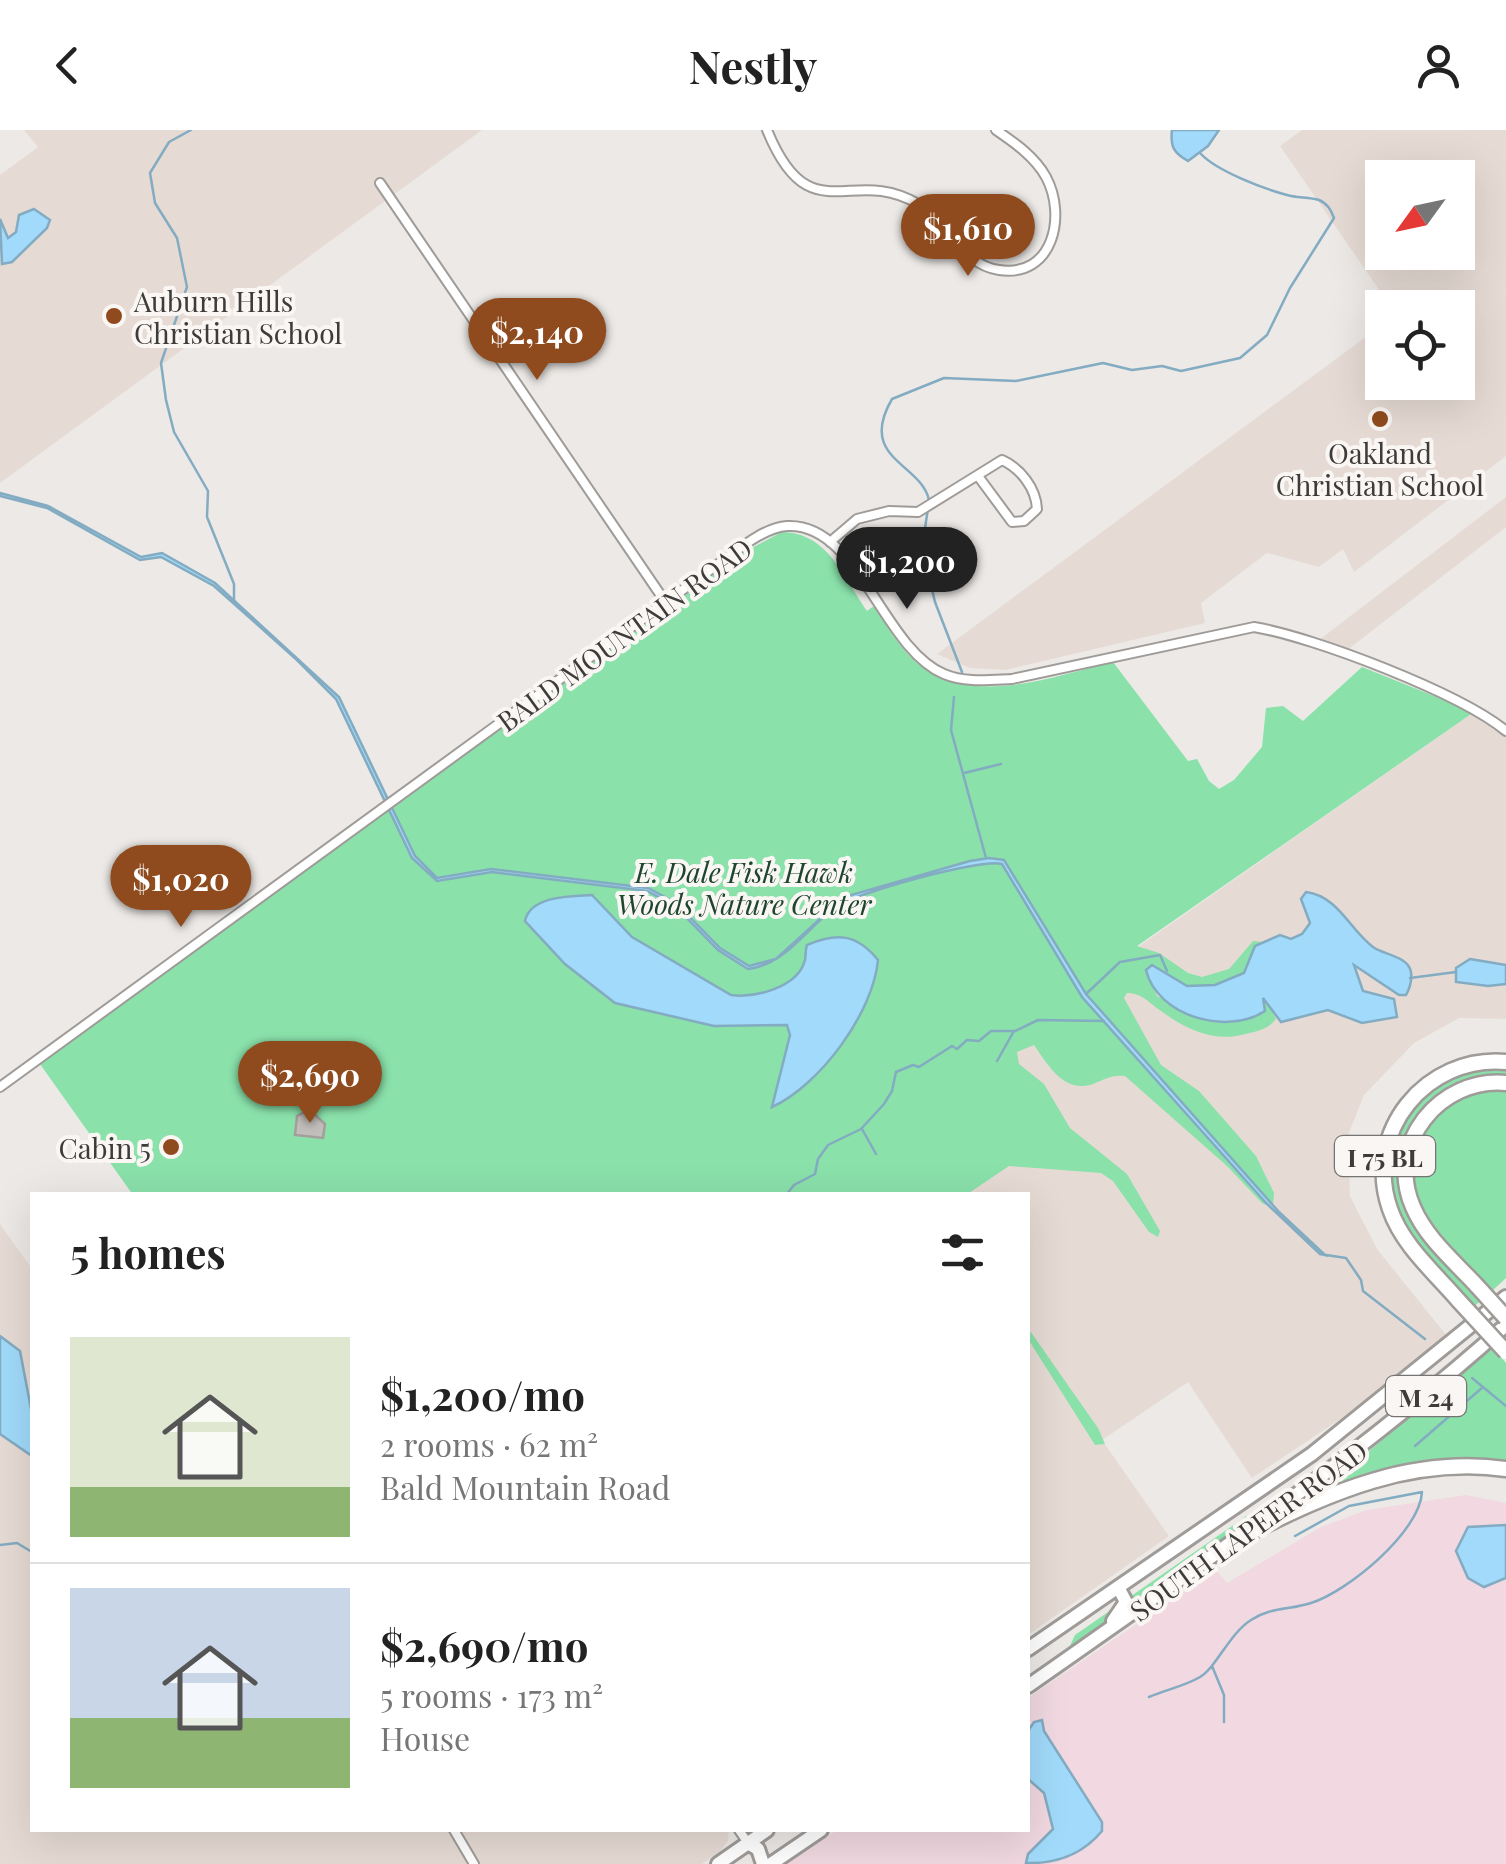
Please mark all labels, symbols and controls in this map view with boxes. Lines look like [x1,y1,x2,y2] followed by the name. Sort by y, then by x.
[689,35,817,95] text: Nestly
[40,38,95,93] icon: back
[1411,38,1466,93] icon: person
[1365,160,1475,270] north arrow
[1365,160,1475,400] map controls
[887,194,1049,279] pin: $1,610
[923,205,1013,248] text: $1,610
[133,282,342,351] place label: Auburn Hills Christian School
[1365,290,1475,400] button: locate
[456,298,618,383] pin: $2,140
[103,305,125,327] marker: Auburn Hills Christian School
[490,309,584,352] text: $2,140
[1369,408,1391,430] marker: Oakland Christian School
[1276,434,1484,503] place label: Oakland Christian School
[826,527,988,612] pin: $1,200
[489,529,759,739] street label: BALD MOUNTAIN ROAD
[858,538,956,581] text: $1,200
[100,845,262,930] pin: $1,020
[617,853,872,922] park label: E. Dale Fisk Hawk Woods Nature Center
[132,856,230,899] text: $1,020
[229,1041,391,1126] pin: $2,690
[260,1052,360,1095] text: $2,690
[59,1129,151,1166] place label: Cabin 5
[160,1136,182,1158] marker: Cabin 5
[1335,1136,1435,1176] road number: I 75 BL
[70,1224,226,1280] text: 5 homes
[935,1225,990,1280] icon: filters
[380,1366,585,1422] text: $1,200/mo
[1386,1376,1466,1416] road number: M 24
[150,1377,270,1497] icon: home
[380,1422,598,1465] text: 2 rooms · 62 m²
[1122,1431,1374,1629] street label: SOUTH LAPEER ROAD
[380,1465,670,1508] text: Bald Mountain Road
[380,1617,589,1673] text: $2,690/mo
[150,1628,270,1748] icon: home
[380,1673,603,1716] text: 5 rooms · 173 m²
[380,1716,470,1759] text: House

